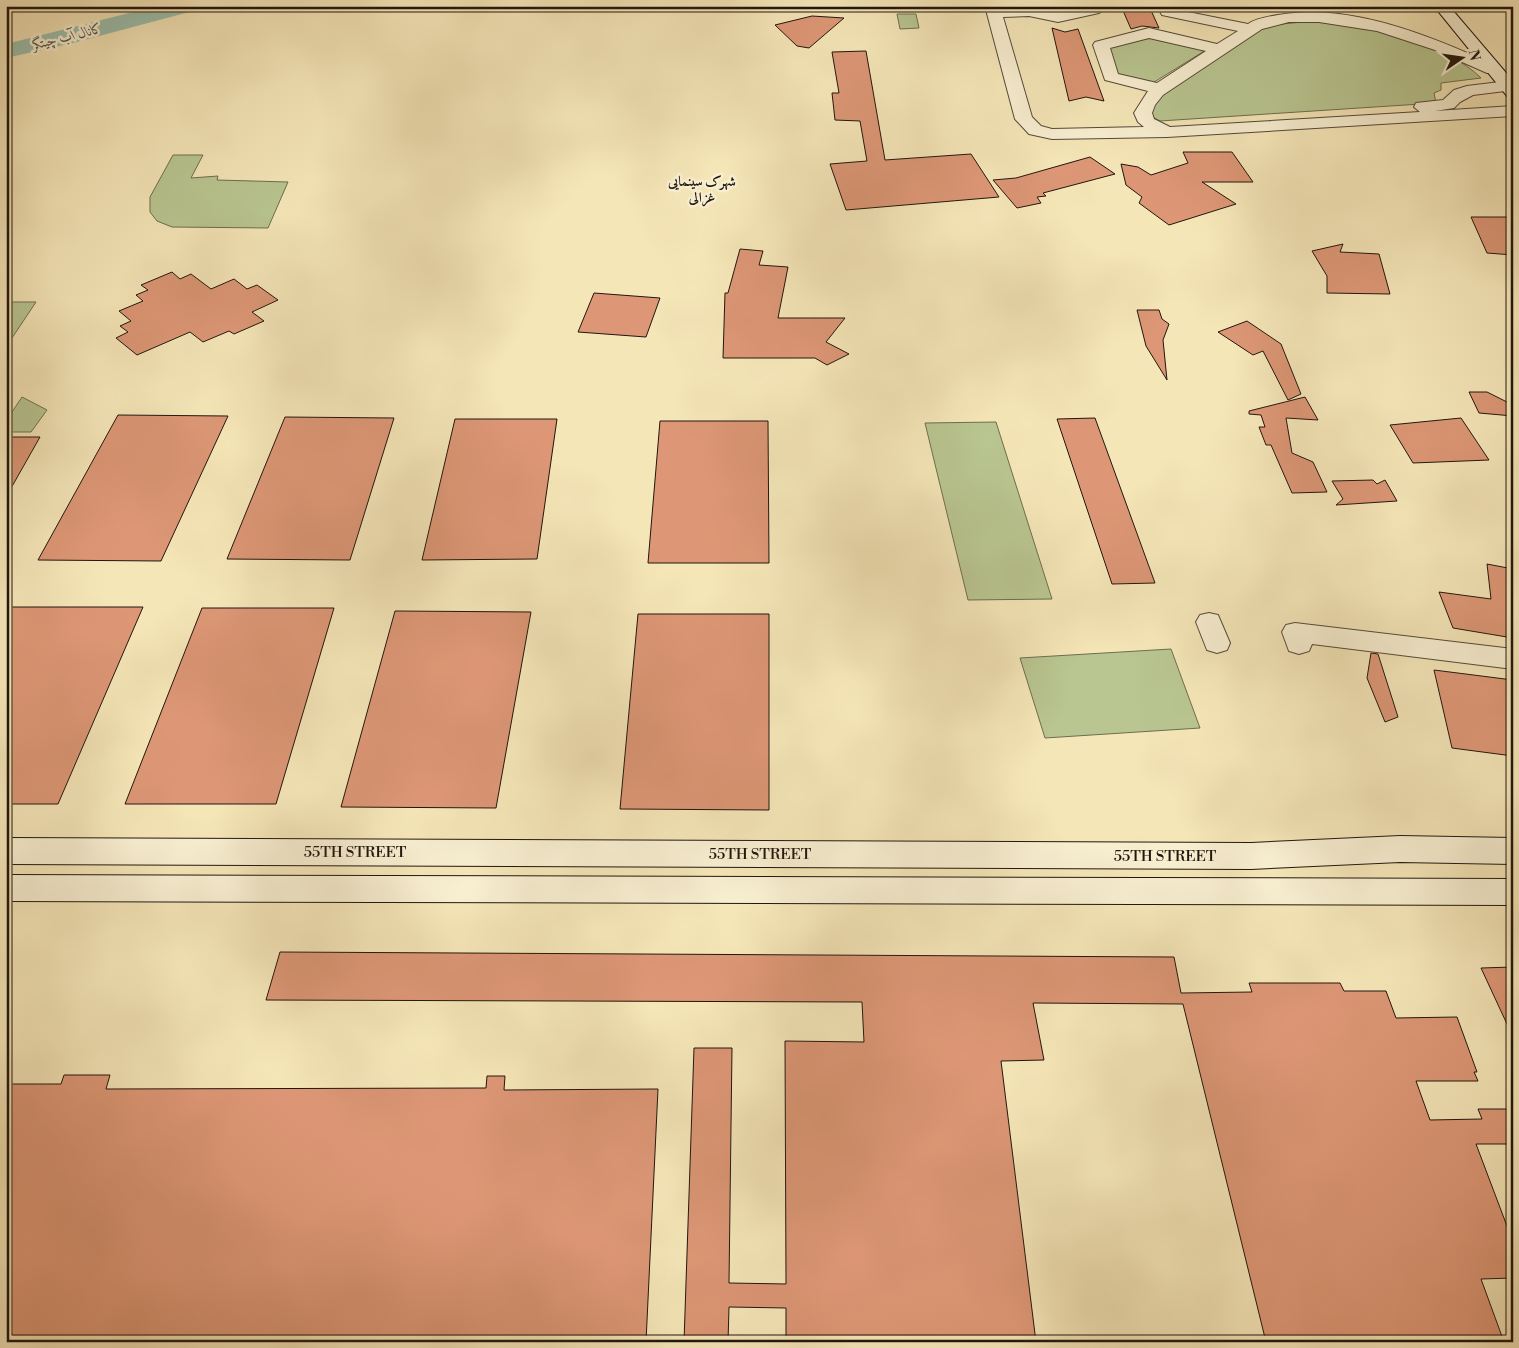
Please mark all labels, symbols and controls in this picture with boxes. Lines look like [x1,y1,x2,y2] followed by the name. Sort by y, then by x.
[29,20,104,55] water label: کانال آب چیتگر
[1436,32,1486,82] north arrow
[1464,48,1484,63] text: N
[667,173,736,207] district label: شهرک سینمایی غزالی
[304,843,407,862] street label: 55TH STREET
[709,845,812,864] street label: 55TH STREET
[1114,847,1217,866] street label: 55TH STREET

